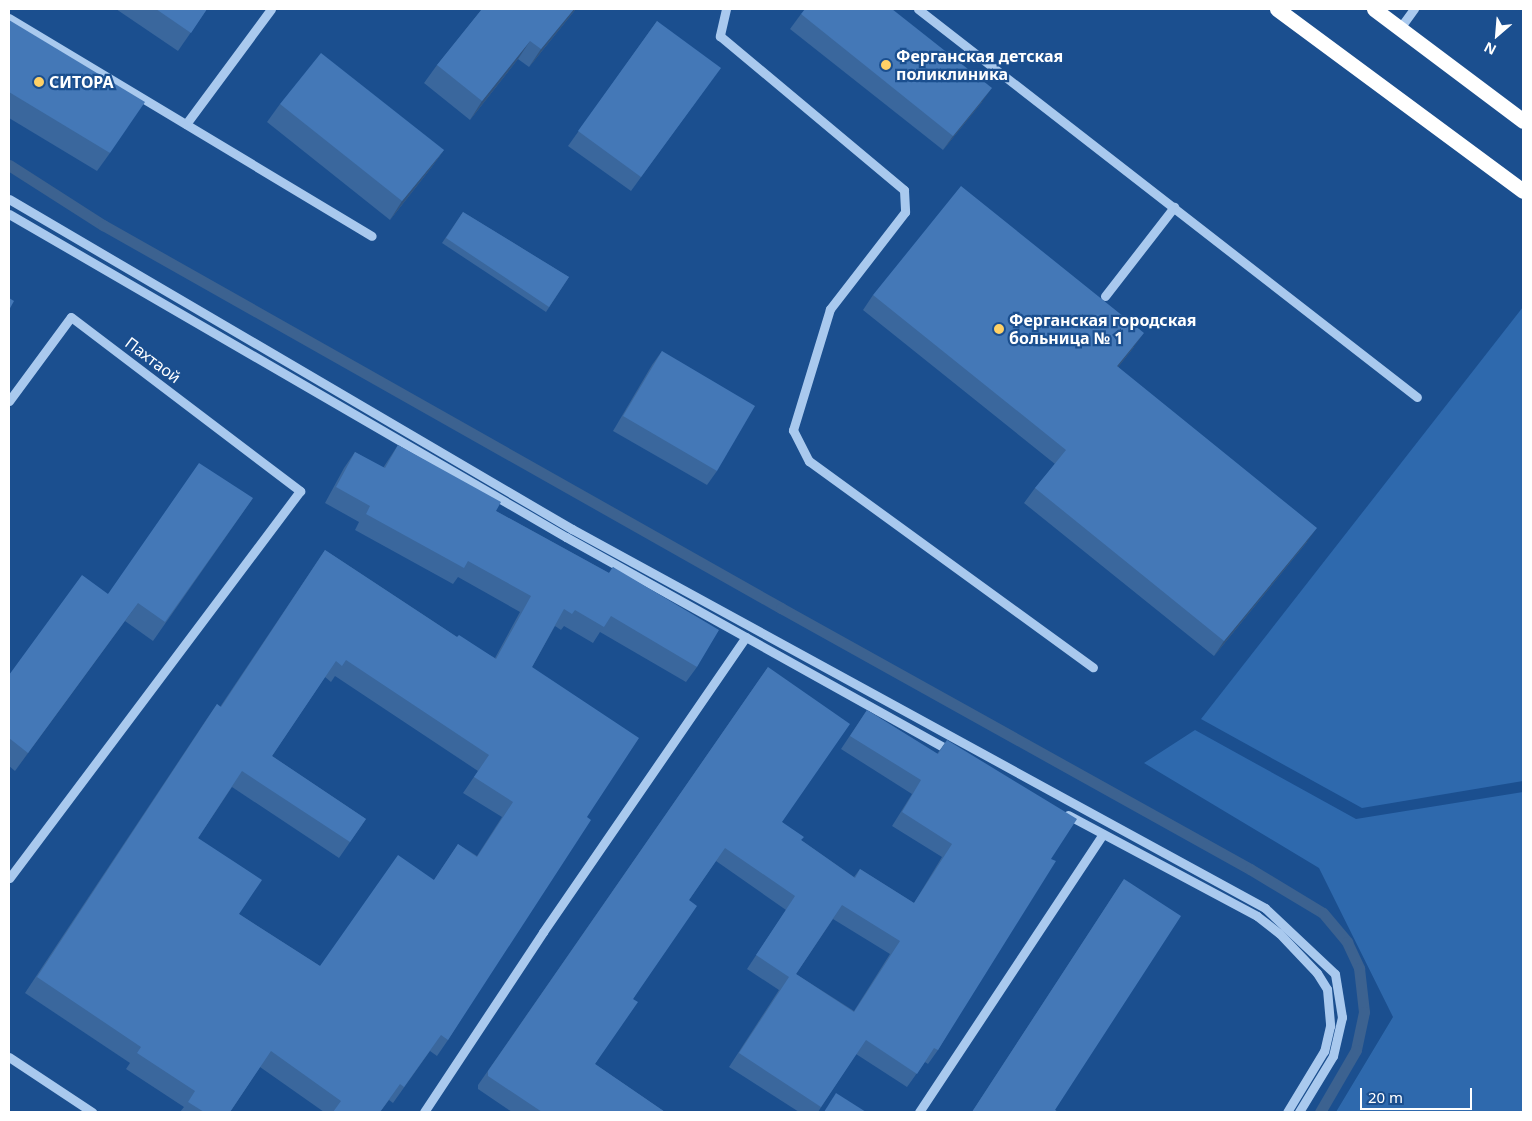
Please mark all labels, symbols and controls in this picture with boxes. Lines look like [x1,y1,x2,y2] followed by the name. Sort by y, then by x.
[1472,10,1522,60] north arrow
[1481,38,1499,60] text: N
[896,46,1063,84] place label: Ферганская детская поликлиника
[880,59,892,71] marker: Ферганская детская поликлиника
[49,72,114,92] place label: СИТОРА
[33,76,45,88] marker: СИТОРА
[1009,310,1197,348] place label: Ферганская городская больница № 1
[993,323,1005,335] marker: Ферганская городская больница № 1
[122,333,184,387] street label: Пахтаой
[1362,1078,1474,1110] scale bar
[1368,1087,1403,1107] text: 20 m

